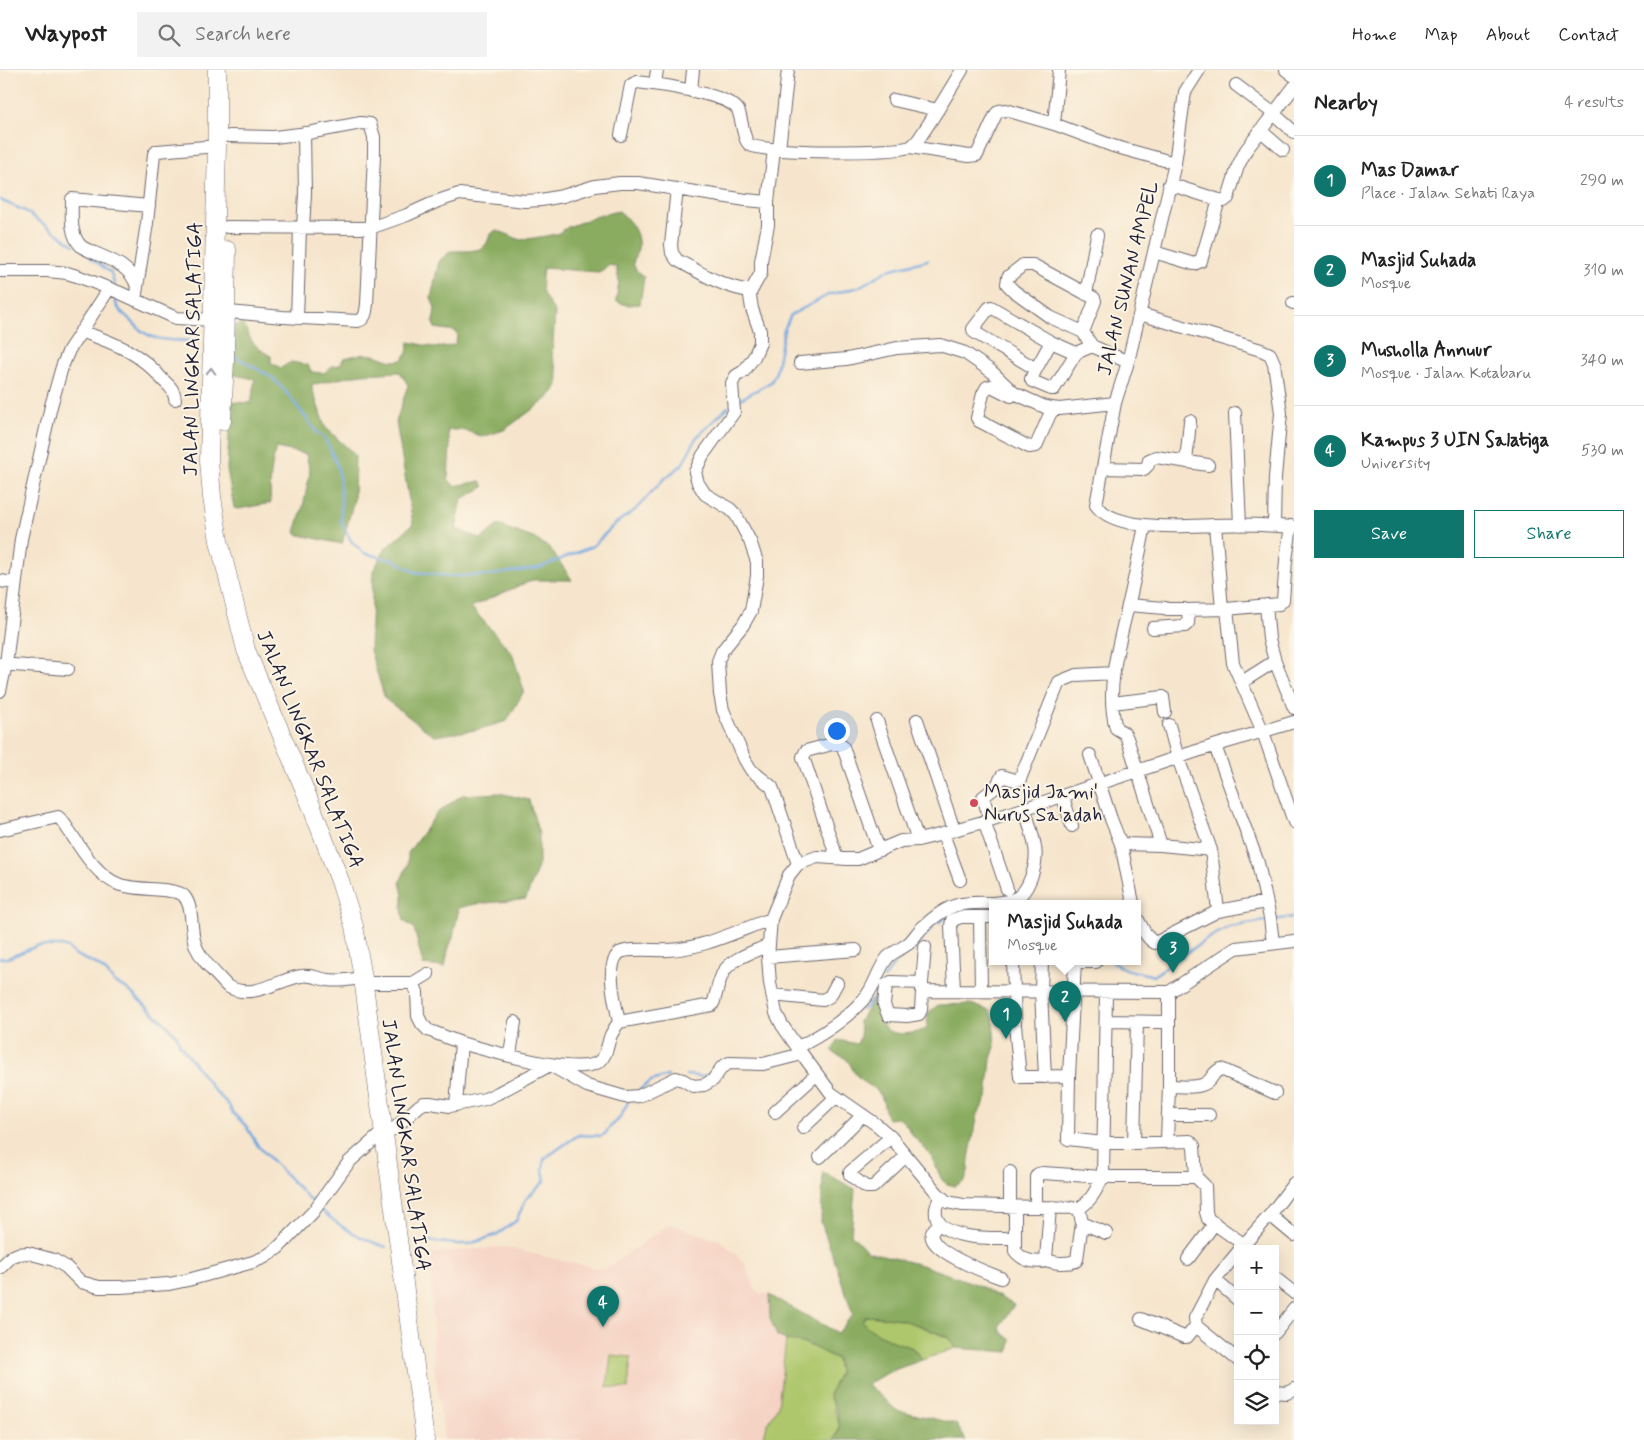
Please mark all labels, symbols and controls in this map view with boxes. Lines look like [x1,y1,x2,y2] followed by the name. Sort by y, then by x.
[137,12,487,57] search box
[25,19,107,50] text: Waypost
[155,21,183,49] icon: search
[195,22,291,47] text: Search here
[1352,23,1397,47] text: Home
[1425,23,1458,47] text: Map
[1486,23,1530,47] text: About
[1558,23,1619,47] text: Contact
[1314,89,1378,117] text: Nearby
[1564,92,1624,113] text: 4 results
[1361,158,1459,183] text: Mas Damar
[1326,170,1334,191] text: 1
[1580,170,1624,191] text: 290 m
[1091,178,1166,379] street label: JALAN SUNAN AMPEL
[1361,183,1535,204] text: Place · Jalan Sehati Raya
[178,221,209,477] street label: JALAN LINGKAR SALATIGA
[1361,248,1476,273] text: Masjid Suhada
[1326,260,1334,281] text: 2
[1583,260,1624,281] text: 310 m
[1361,273,1411,294] text: Mosque
[1361,338,1492,363] text: Musholla Annuur
[1326,350,1334,371] text: 3
[1580,350,1624,371] text: 340 m
[1361,363,1531,384] text: Mosque · Jalan Kotabaru
[206,366,216,374] one-way arrow
[1361,428,1549,453] text: Kampus 3 UIN Salatiga
[1325,440,1335,461] text: 4
[1581,440,1624,461] text: 530 m
[1361,453,1431,474] text: University
[1314,510,1464,558] button: Save
[1474,510,1624,558] button: Share
[249,626,370,873] street label: JALAN LINGKAR SALATIGA
[824,718,850,744] your location
[984,779,1103,829] place label: Masjid Jami' Nurus Sa'adah
[968,797,980,809] marker: Masjid Jami' Nurus Sa'adah
[989,900,1141,965] popup
[1007,910,1123,935] text: Masjid Suhada
[1157,932,1189,973] pin: 3
[1007,935,1058,956] text: Mosque
[1049,981,1081,1022] pin: 2
[990,998,1022,1039] pin: 1
[374,1017,437,1273] street label: JALAN LINGKAR SALATIGA
[1234,1245,1279,1425] map controls
[1234,1245,1279,1290] button: +
[587,1286,619,1327] pin: 4
[1234,1290,1279,1335] button: −
[1234,1335,1279,1380] button: locate
[1234,1380,1279,1425] button: layers

